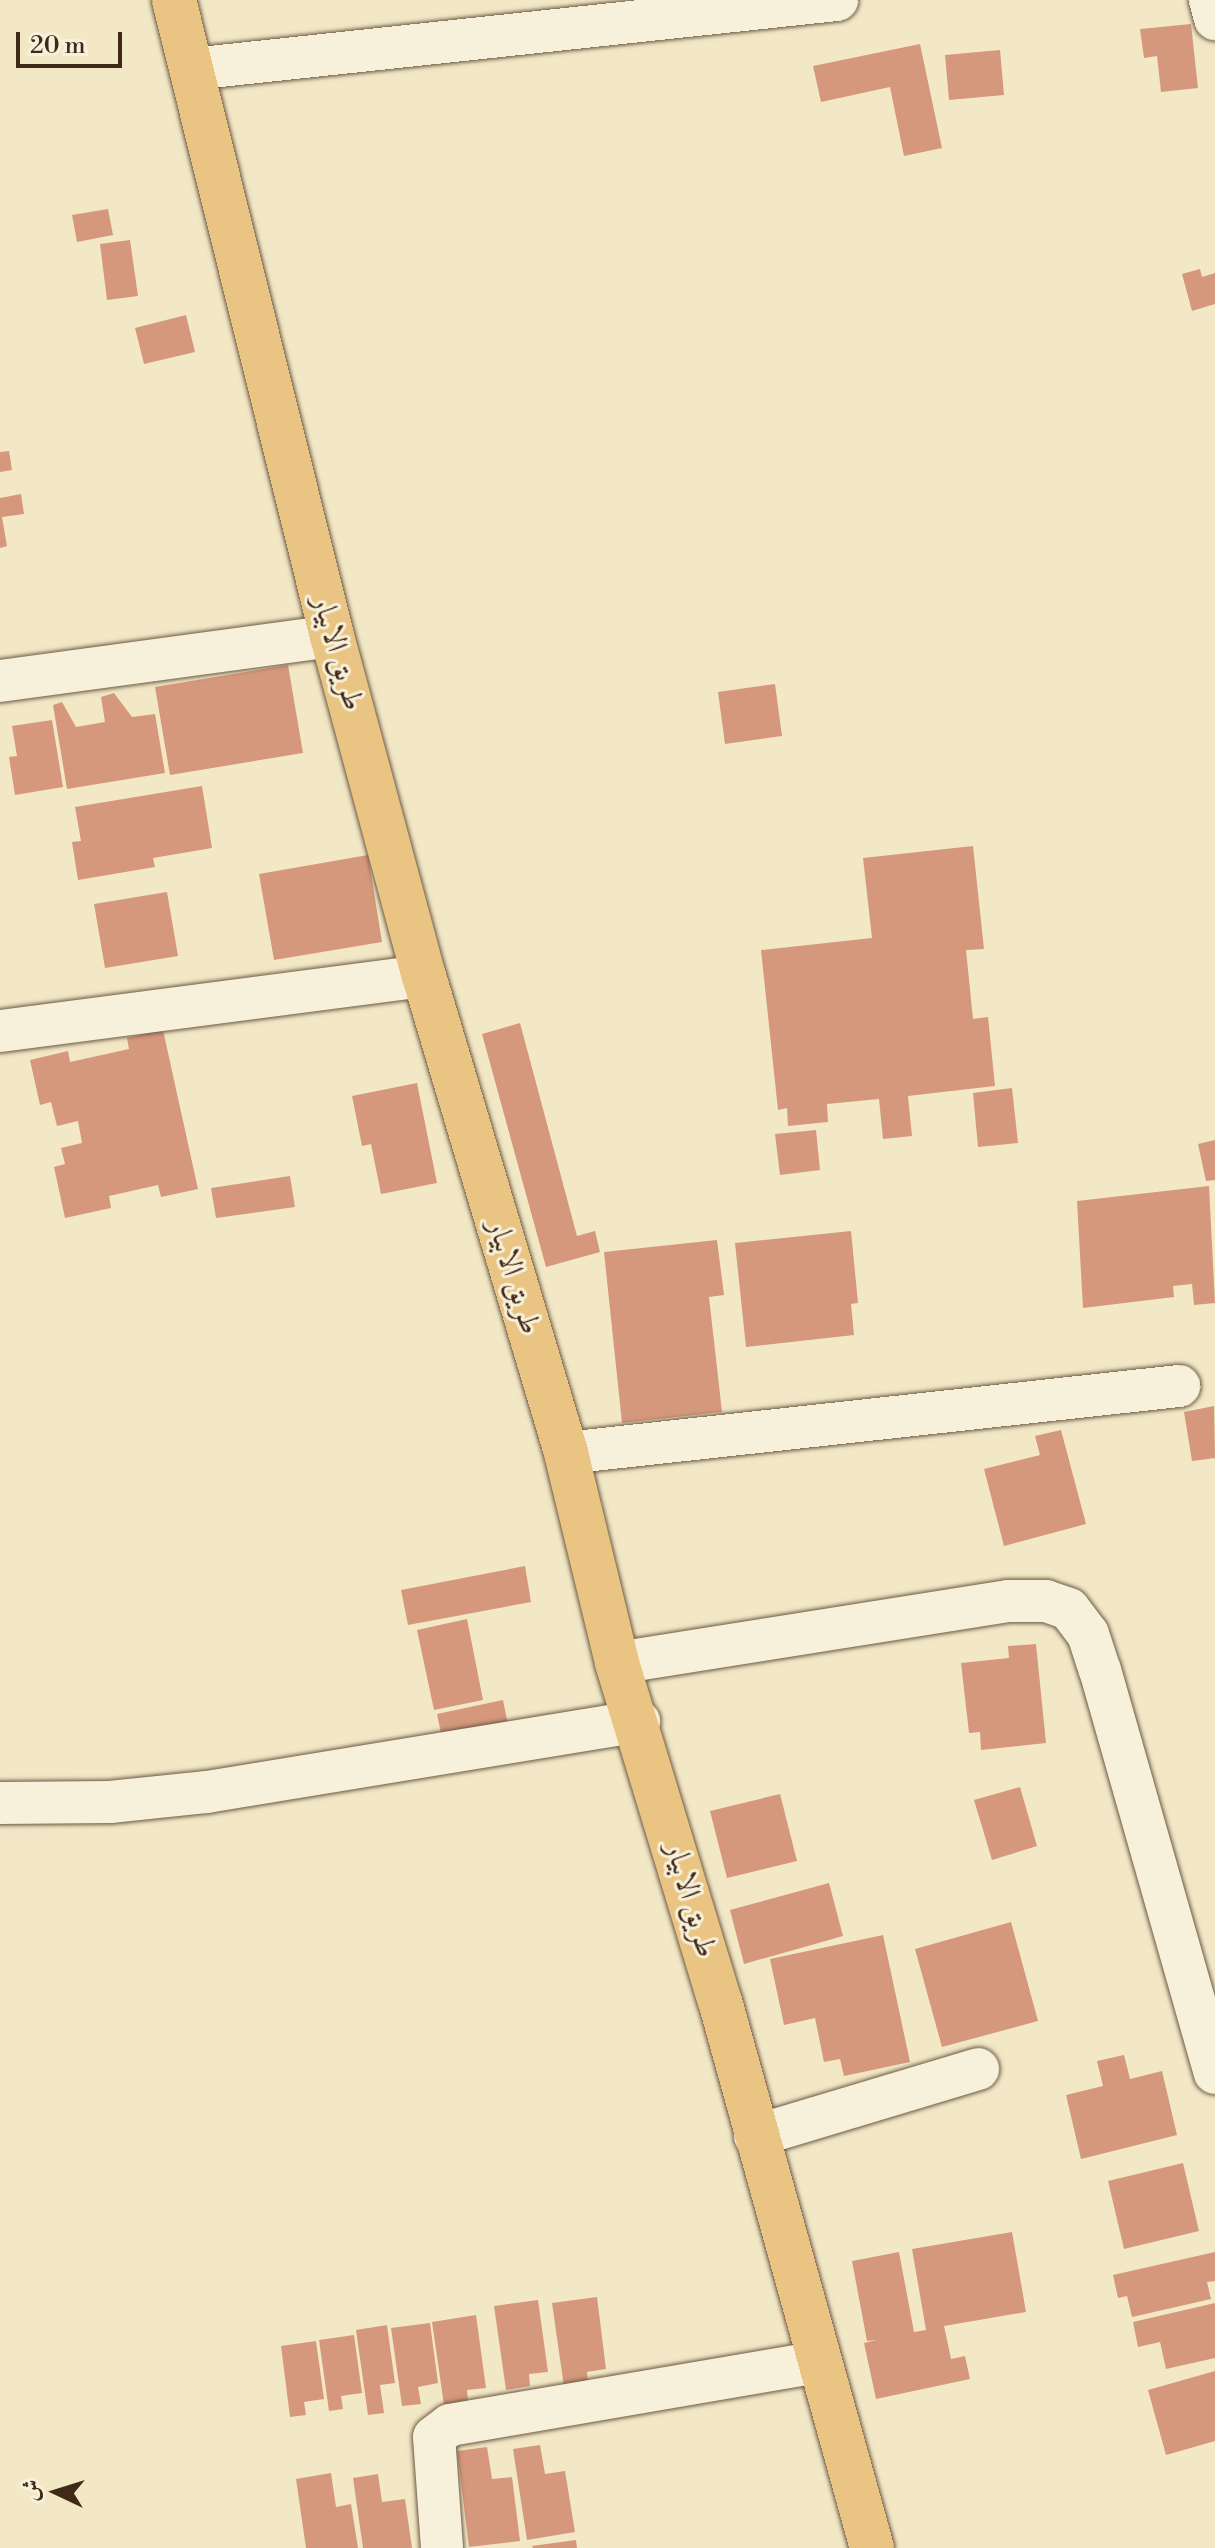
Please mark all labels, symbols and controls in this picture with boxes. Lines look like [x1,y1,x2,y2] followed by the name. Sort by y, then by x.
[20,16,126,66] scale bar
[30,31,86,61] text: 20 m
[304,591,372,715] street label: طريق الابيار
[480,1215,548,1339] street label: طريق الابيار
[657,1838,725,1962] street label: طريق الابيار
[16,2452,96,2532] north arrow
[17,2478,46,2502] text: ش

